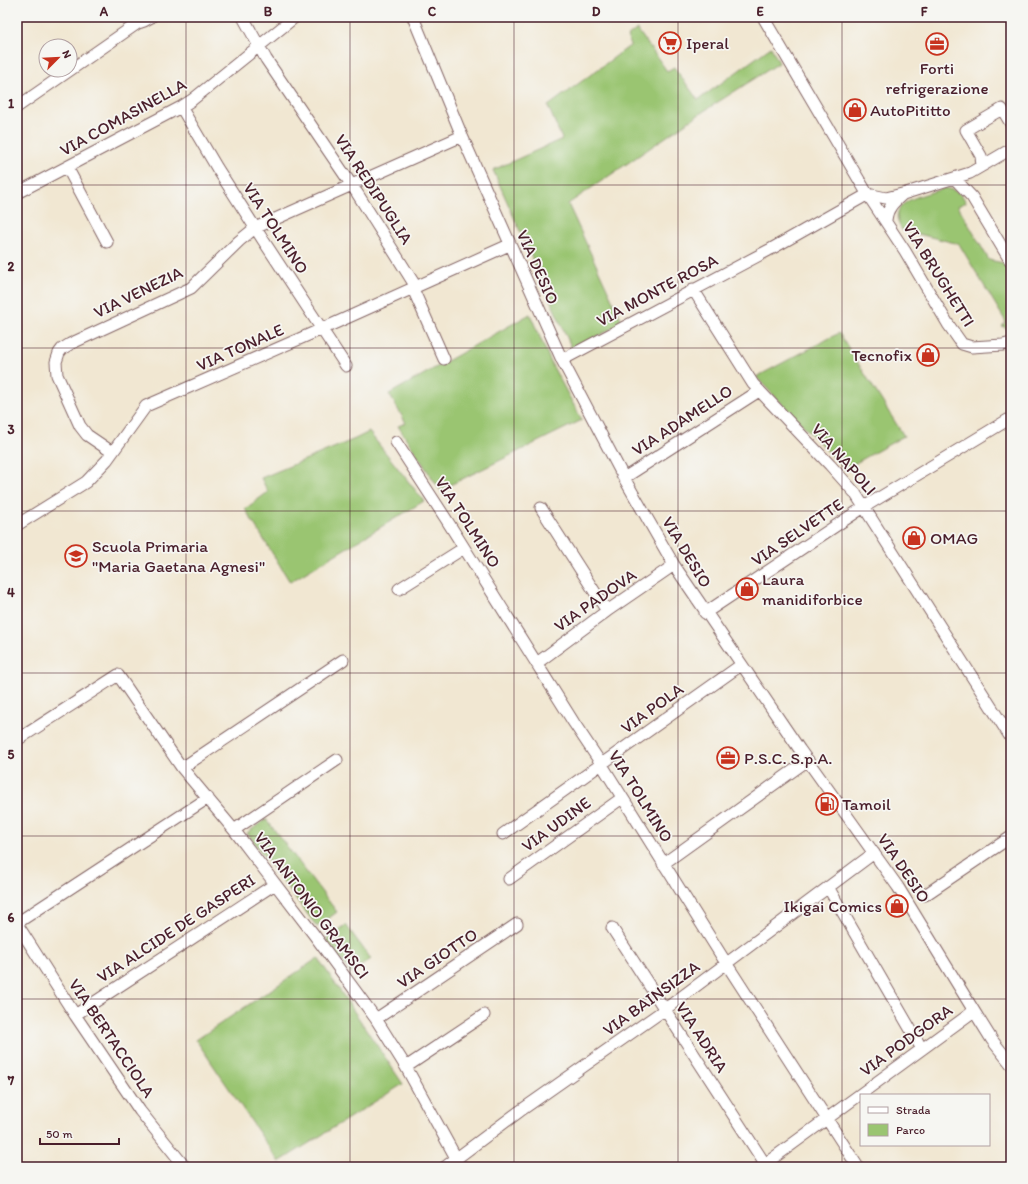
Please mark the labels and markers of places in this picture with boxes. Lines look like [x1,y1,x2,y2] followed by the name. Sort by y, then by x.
[657,30,683,56] supermarket icon: Iperal
[924,31,950,57] office icon: Forti refrigerazione
[686,33,729,53] place label: Iperal
[885,58,989,98] place label: Forti refrigerazione
[842,97,868,123] shop icon: AutoPititto
[870,100,951,120] place label: AutoPititto
[915,342,941,368] shop icon: Tecnofix
[851,345,913,365] place label: Tecnofix
[901,525,927,551] shop icon: OMAG
[930,528,978,548] place label: OMAG
[92,536,265,576] place label: Scuola Primaria "Maria Gaetana Agnesi"
[63,543,89,569] school or university icon: Scuola Primaria "Maria Gaetana Agnesi"
[762,569,863,609] place label: Laura manidiforbice
[734,576,760,602] shop icon: Laura manidiforbice
[715,745,741,771] office icon: P.S.C. S.p.A.
[744,748,833,768] place label: P.S.C. S.p.A.
[814,791,840,817] fuel station icon: Tamoil
[842,794,891,814] place label: Tamoil
[884,893,910,919] shop icon: Ikigai Comics
[784,896,882,916] place label: Ikigai Comics

